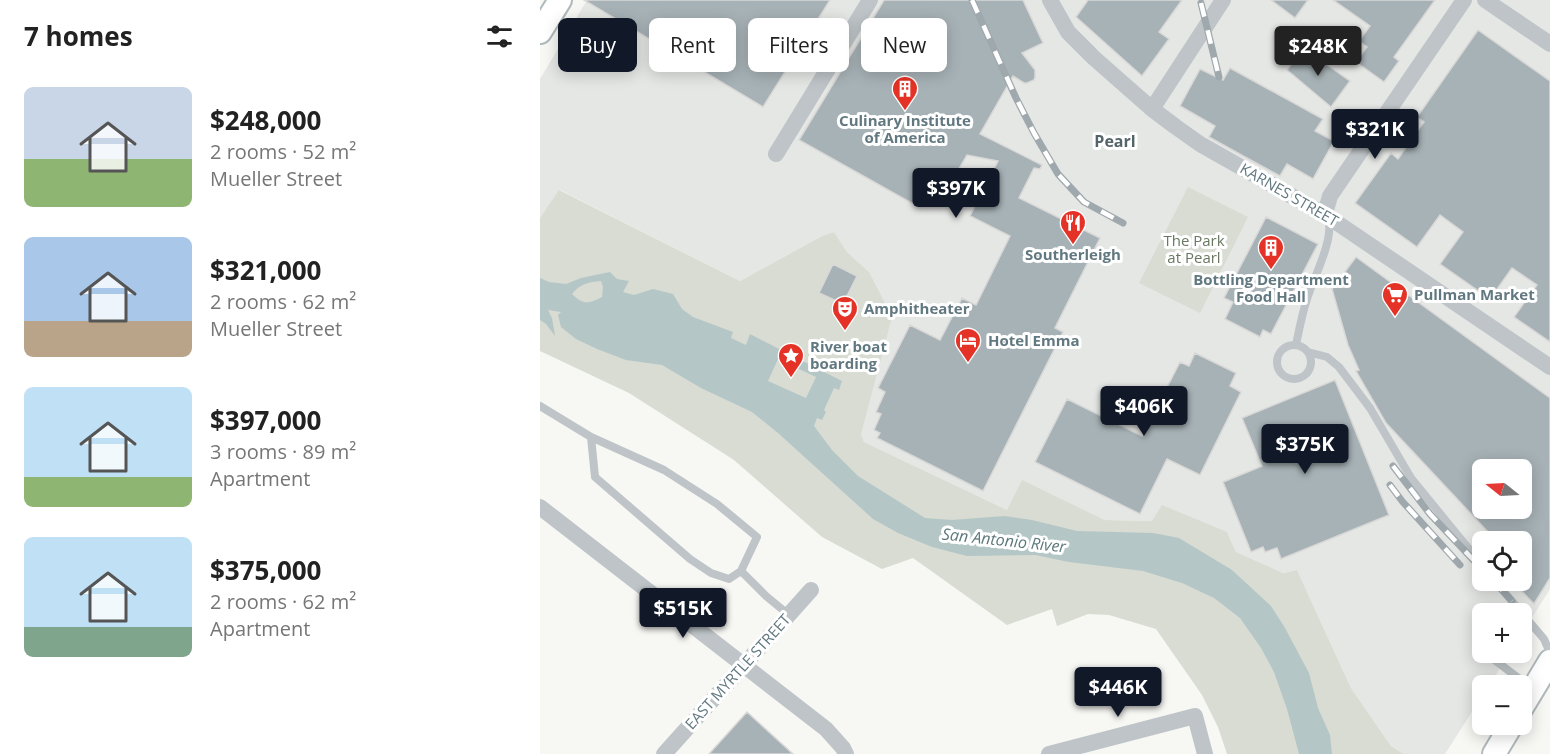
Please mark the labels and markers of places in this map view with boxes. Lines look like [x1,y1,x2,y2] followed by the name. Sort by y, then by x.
[1276,26,1360,77] pin: $248K
[890,74,920,112] building icon: Culinary Institute of America
[1333,109,1417,160] pin: $321K
[839,110,971,147] place label: Culinary Institute of America
[914,168,998,219] pin: $397K
[1058,208,1088,246] restaurant icon: Southerleigh
[1256,233,1286,271] building icon: Bottling Department Food Hall
[1025,244,1121,264] place label: Southerleigh
[1193,269,1349,306] place label: Bottling Department Food Hall
[1380,280,1410,318] supermarket icon: Pullman Market
[1414,284,1535,304] place label: Pullman Market
[830,294,860,332] theatre icon: Amphitheater
[864,298,970,318] place label: Amphitheater
[953,326,983,364] hotel icon: Hotel Emma
[988,330,1080,350] place label: Hotel Emma
[810,336,887,373] place label: River boat boarding
[776,341,806,379] place icon: River boat boarding
[1102,386,1186,437] pin: $406K
[1263,424,1347,475] pin: $375K
[641,588,725,639] pin: $515K
[1076,667,1160,718] pin: $446K

